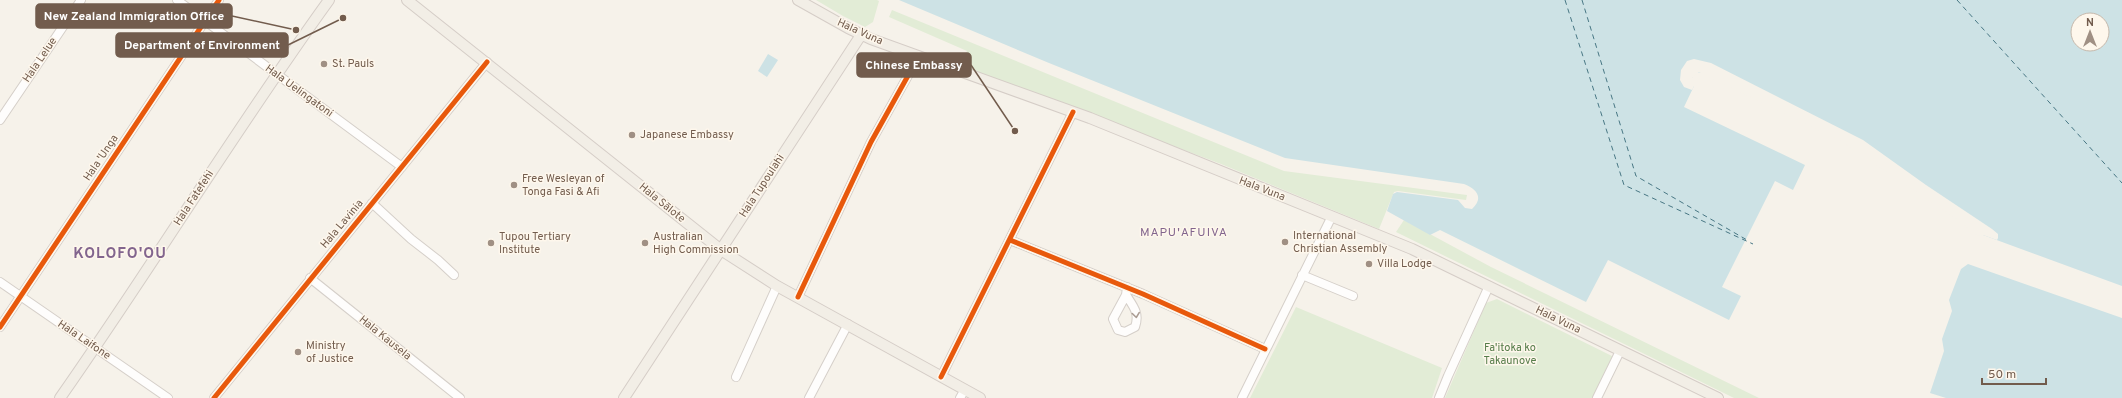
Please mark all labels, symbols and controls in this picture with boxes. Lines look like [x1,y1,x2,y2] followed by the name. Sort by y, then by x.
[36,4,232,28] callout: New Zealand Immigration Office
[44,9,224,25] text: New Zealand Immigration Office
[2070,12,2110,52] north arrow
[835,16,885,48] street label: Hala Vuna
[2086,16,2094,30] text: N
[116,33,288,57] callout: Department of Environment
[20,35,60,85] street label: Hala Lelue
[124,38,280,54] text: Department of Environment
[857,53,971,77] callout: Chinese Embassy
[332,57,374,71] place label: St. Pauls
[865,58,963,74] text: Chinese Embassy
[319,59,329,69] marker: St. Pauls
[262,62,336,120] street label: Hala Uelingatoni
[640,128,734,142] place label: Japanese Embassy
[627,130,637,140] marker: Japanese Embassy
[80,132,122,184] street label: Hala 'Unga
[736,152,788,220] street label: Hala Tupoulahi
[171,168,217,228] street label: Hala Fatefehi
[522,172,605,199] place label: Free Wesleyan of Tonga Fasi & Afi
[1237,174,1287,204] street label: Hala Vuna
[509,180,519,190] marker: Free Wesleyan of Tonga Fasi & Afi
[636,180,688,226] street label: Hala Sālote
[318,197,367,251] street label: Hala Lavinia
[1140,225,1228,241] district label: MAPU'AFUIVA
[1293,229,1388,256] place label: International Christian Assembly
[499,230,571,257] place label: Tupou Tertiary Institute
[653,230,739,257] place label: Australian High Commission
[1280,237,1290,247] marker: International Christian Assembly
[486,238,496,248] marker: Tupou Tertiary Institute
[640,238,650,248] marker: Australian High Commission
[73,245,167,264] district label: KOLOFO'OU
[1377,257,1432,271] place label: Villa Lodge
[1364,259,1374,269] marker: Villa Lodge
[1533,303,1583,337] street label: Hala Vuna
[1131,312,1140,319] one-way arrow
[356,313,414,363] street label: Hala Kausela
[55,317,113,363] street label: Hala Laifone
[306,339,354,366] place label: Ministry of Justice
[1483,341,1537,368] park label: Fa'itoka ko Takaunove
[293,347,303,357] marker: Ministry of Justice
[1982,360,2046,386] scale bar
[1988,367,2016,383] text: 50 m

